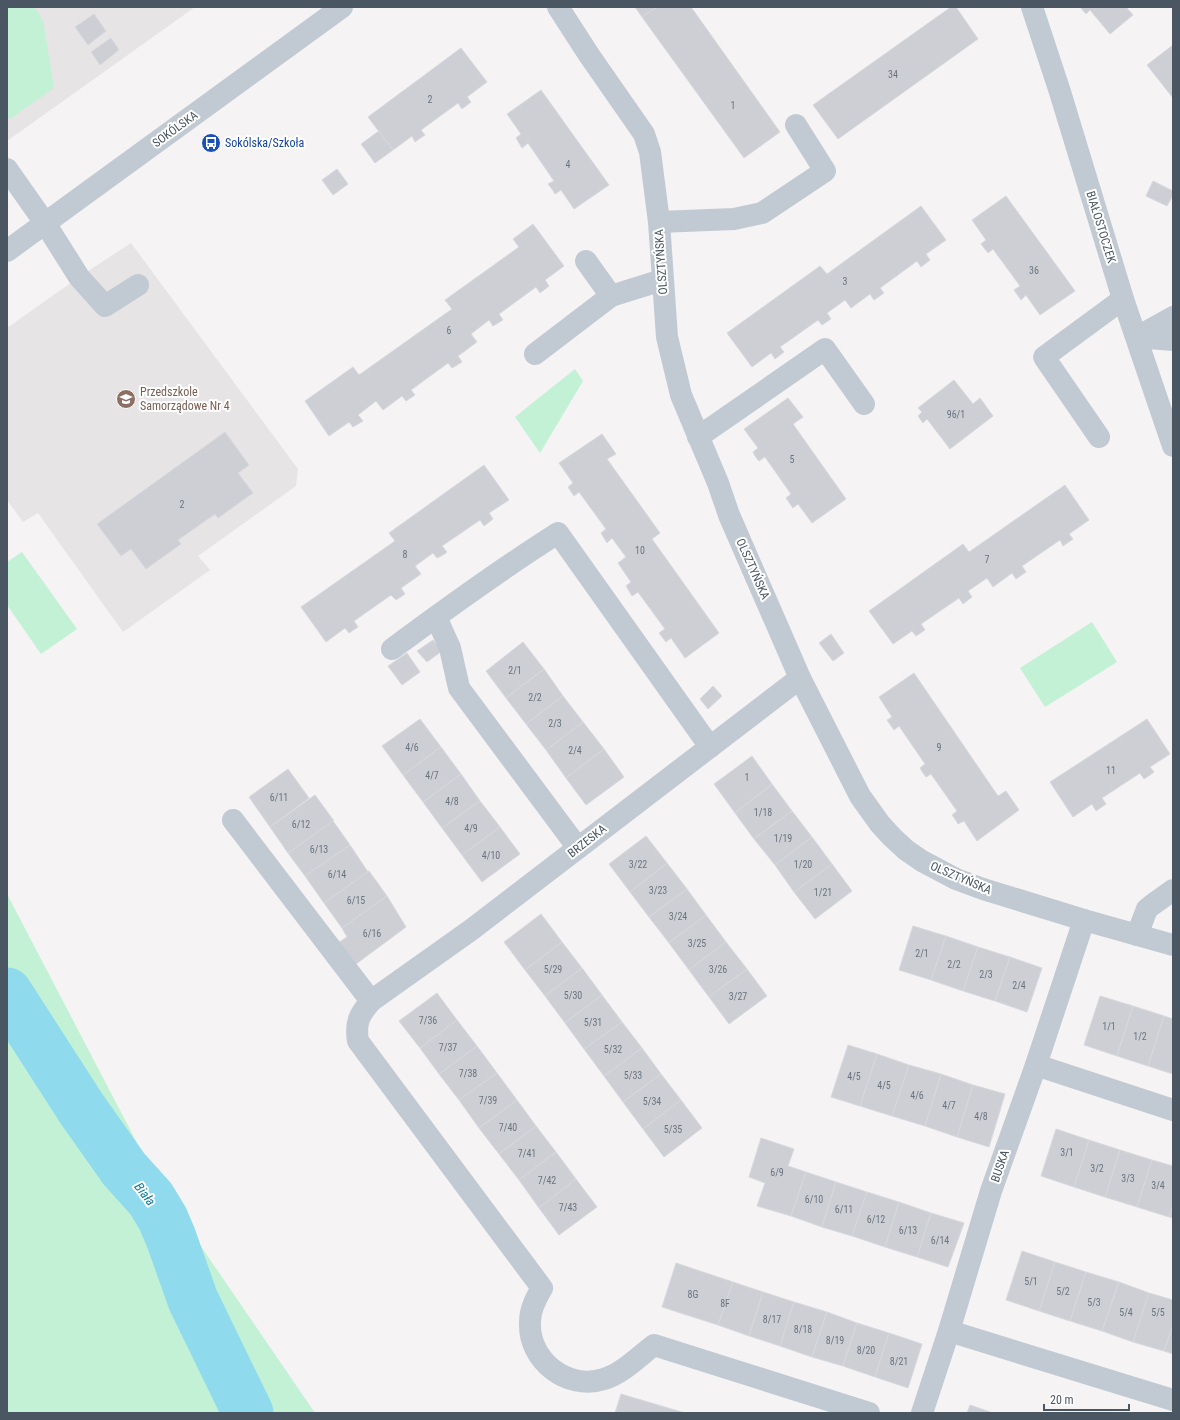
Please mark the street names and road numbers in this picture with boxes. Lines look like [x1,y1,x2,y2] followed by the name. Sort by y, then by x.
[149,107,200,150] street label: SOKÓLSKA
[1083,189,1119,265] street label: BIAŁOSTOCZEK
[651,229,670,295] street label: OLSZTYŃSKA
[733,536,774,602] street label: OLSZTYŃSKA
[565,822,609,860] street label: BRZESKA
[928,858,994,897] street label: OLSZTYŃSKA
[988,1148,1012,1184] street label: BUSKA

